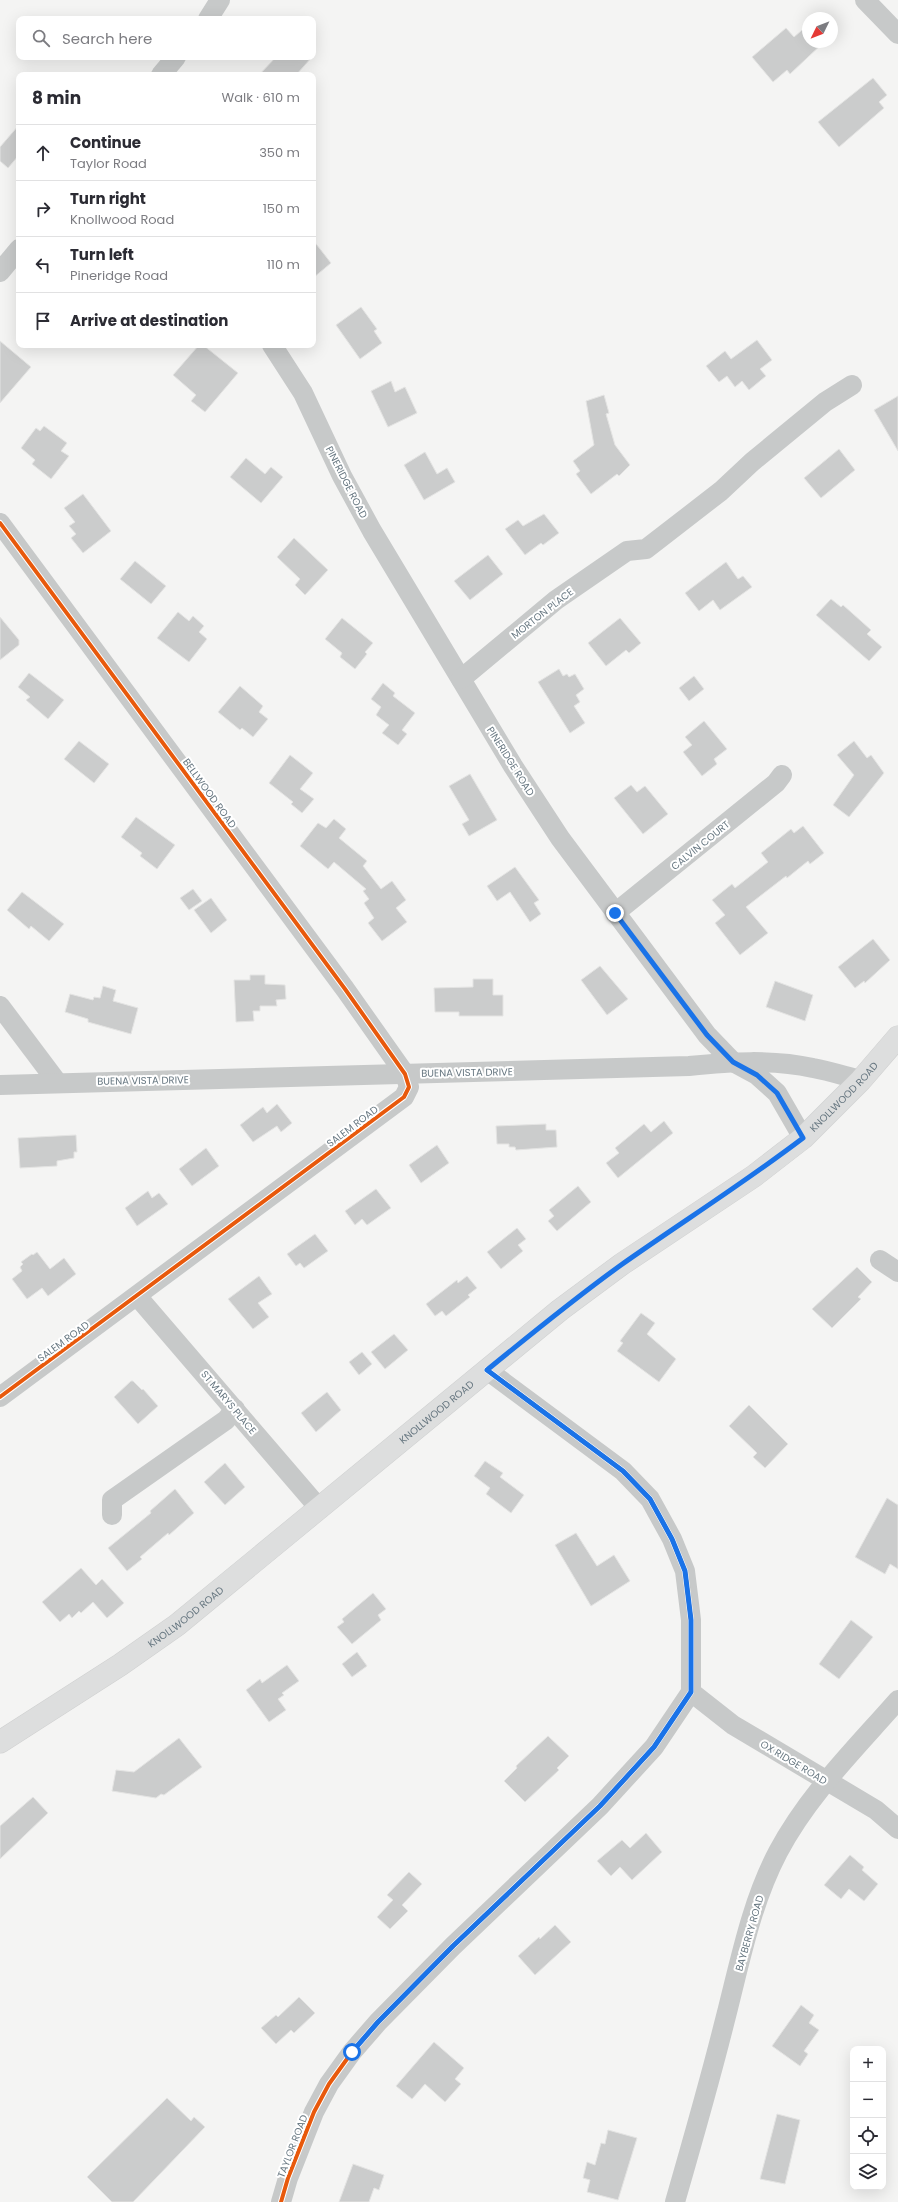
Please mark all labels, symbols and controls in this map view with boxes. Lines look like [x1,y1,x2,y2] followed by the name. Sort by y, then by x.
[802,12,838,48] north arrow
[16,16,316,60] search box
[30,27,52,49] icon: search
[62,28,152,49] text: Search here
[32,86,81,110] text: 8 min
[221,88,300,107] text: Walk · 610 m
[70,132,141,153] text: Continue
[32,142,54,164] icon: ahead
[259,143,300,162] text: 350 m
[70,154,147,173] text: Taylor Road
[70,188,146,209] text: Turn right
[32,198,54,220] icon: right
[263,199,300,218] text: 150 m
[70,210,174,229] text: Knollwood Road
[70,244,134,265] text: Turn left
[32,254,54,276] icon: left
[267,255,300,274] text: 110 m
[70,266,168,285] text: Pineridge Road
[32,310,54,332] icon: arrive
[70,310,228,331] text: Arrive at destination
[322,443,371,521] street label: PINERIDGE ROAD
[508,584,577,642] street label: MORTON PLACE
[483,724,538,799] street label: PINERIDGE ROAD
[179,755,240,831] street label: BELLWOOD ROAD
[668,817,733,874] street label: CALVIN COURT
[606,904,624,922] route end
[806,1059,882,1135] street label: KNOLLWOOD ROAD
[421,1064,513,1081] street label: BUENA VISTA DRIVE
[97,1072,189,1089] street label: BUENA VISTA DRIVE
[323,1102,381,1151] street label: SALEM ROAD
[34,1317,92,1365] street label: SALEM ROAD
[197,1367,260,1438] street label: ST MARYS PLACE
[396,1377,477,1447] street label: KNOLLWOOD ROAD
[145,1583,227,1651] street label: KNOLLWOOD ROAD
[757,1737,830,1788] street label: OX RIDGE ROAD
[731,1893,767,1973] street label: BAYBERRY ROAD
[343,2043,361,2061] route start
[850,2046,886,2190] map controls
[850,2046,886,2082] button: +
[850,2082,886,2118] button: −
[274,2112,311,2180] street label: TAYLOR ROAD
[850,2118,886,2154] button: locate
[850,2154,886,2190] button: layers

